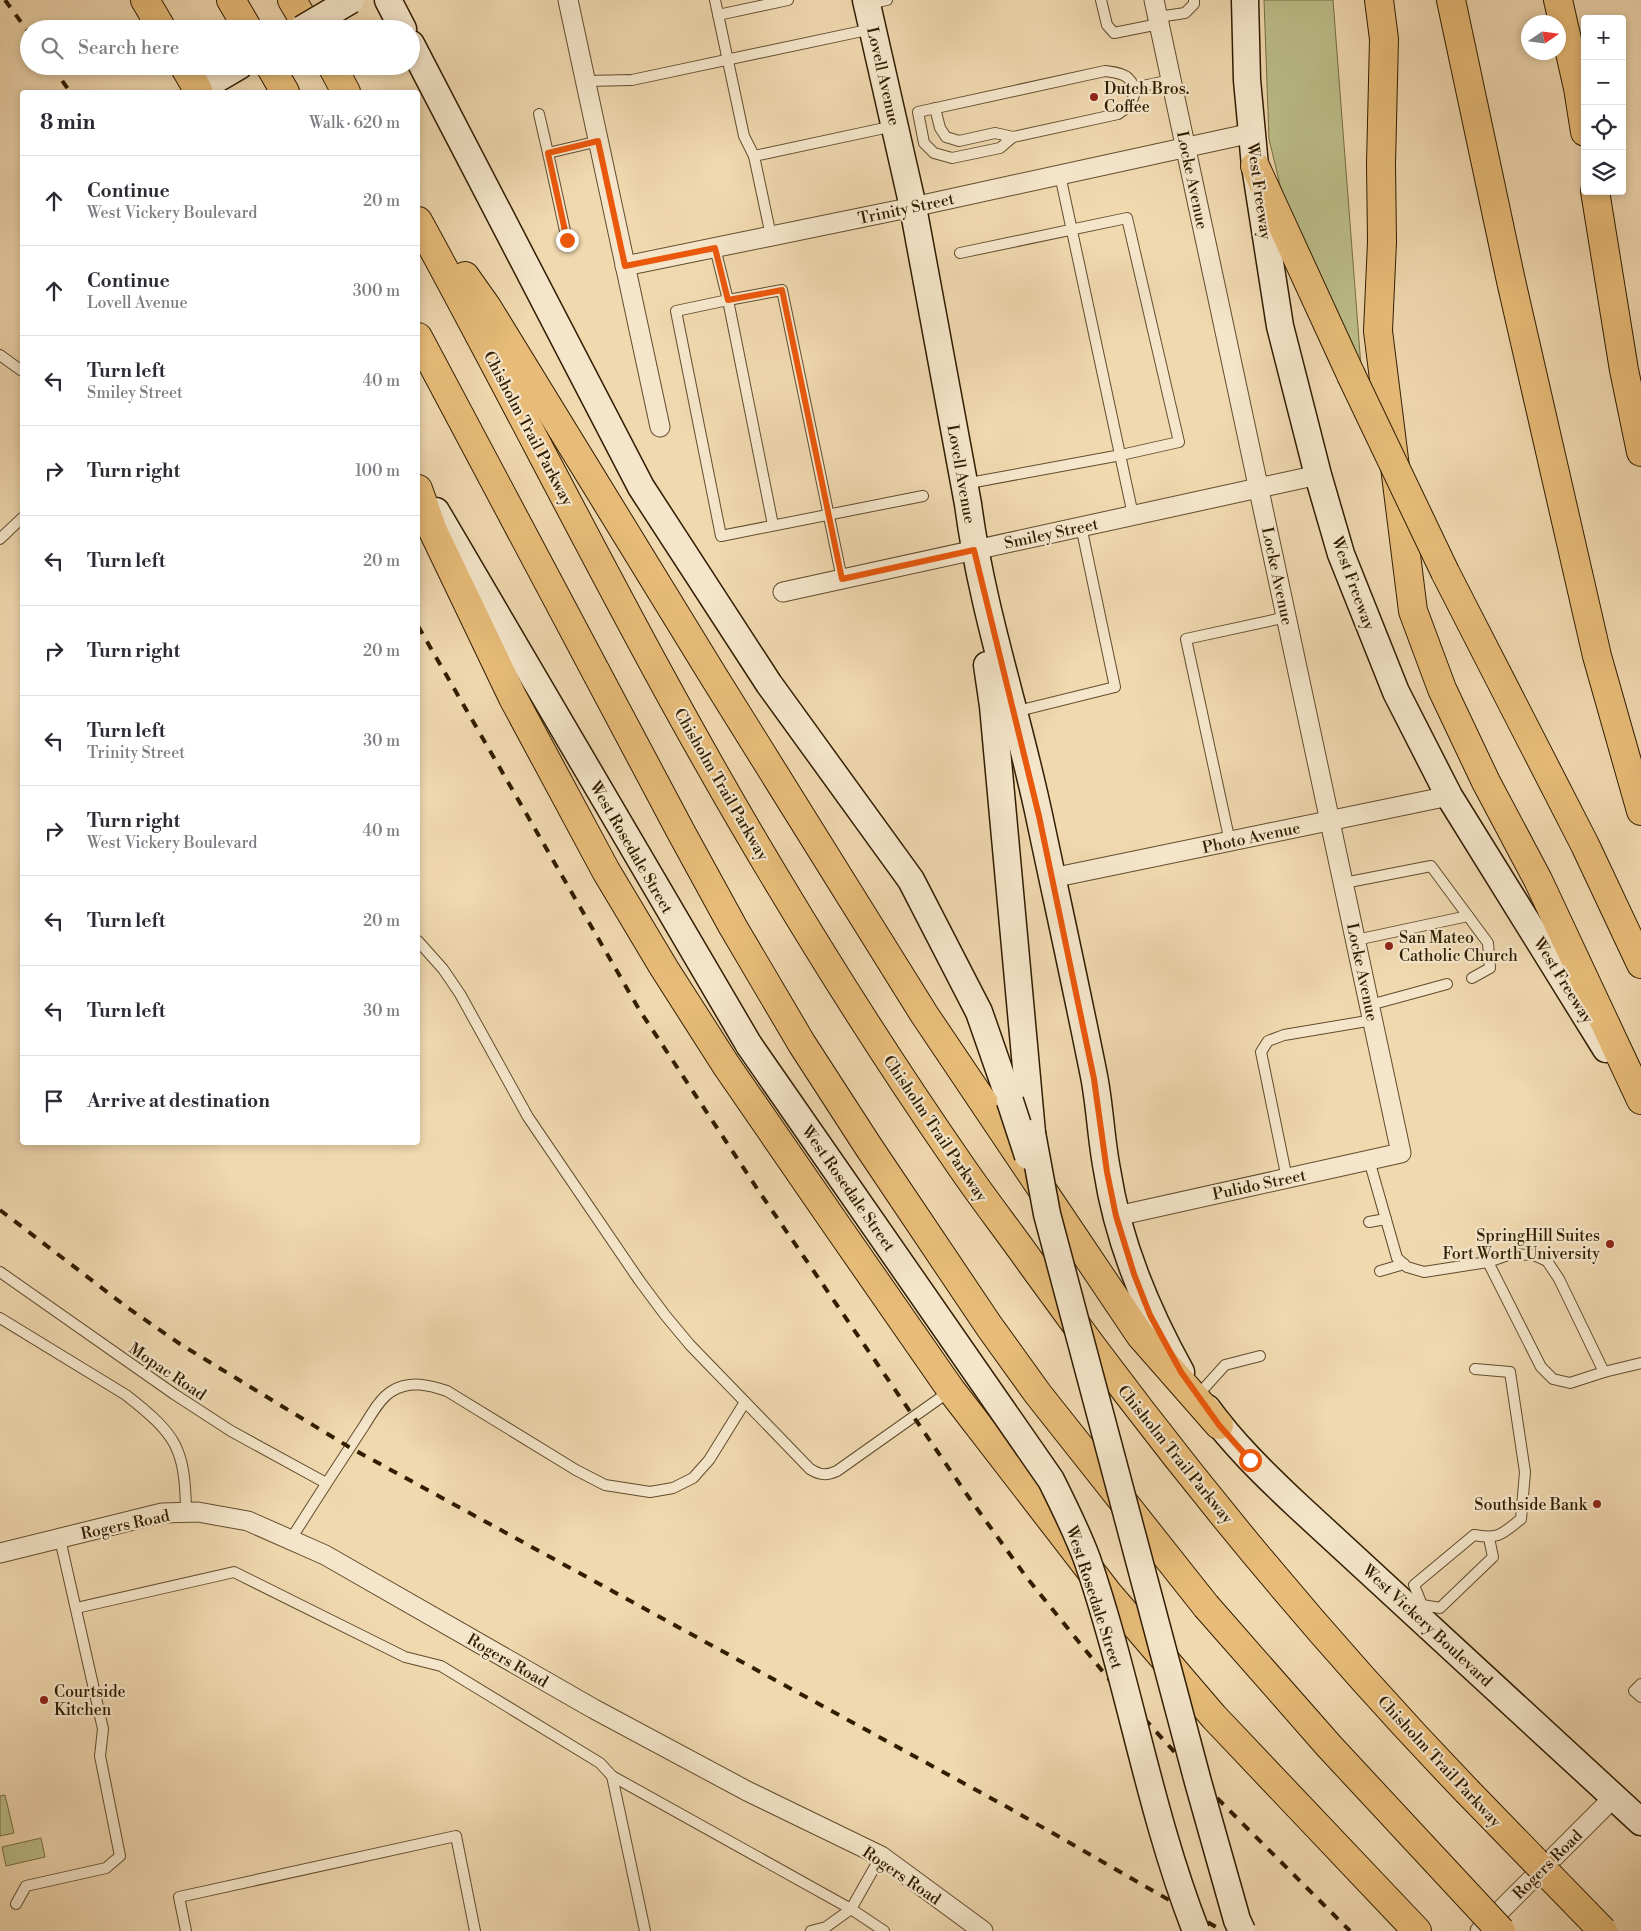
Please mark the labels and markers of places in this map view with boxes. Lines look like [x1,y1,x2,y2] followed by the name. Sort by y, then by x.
[1104,79,1189,117] place label: Dutch Bros. Coffee
[1088,91,1100,103] marker: Dutch Bros. Coffee
[1399,928,1518,966] place label: San Mateo Catholic Church
[1383,940,1395,952] marker: San Mateo Catholic Church
[1442,1226,1600,1264] place label: SpringHill Suites Fort Worth University
[1604,1238,1616,1250] marker: SpringHill Suites Fort Worth University
[1474,1495,1589,1515] place label: Southside Bank
[1591,1498,1603,1510] marker: Southside Bank
[54,1682,126,1720] place label: Courtside Kitchen
[38,1694,50,1706] marker: Courtside Kitchen

